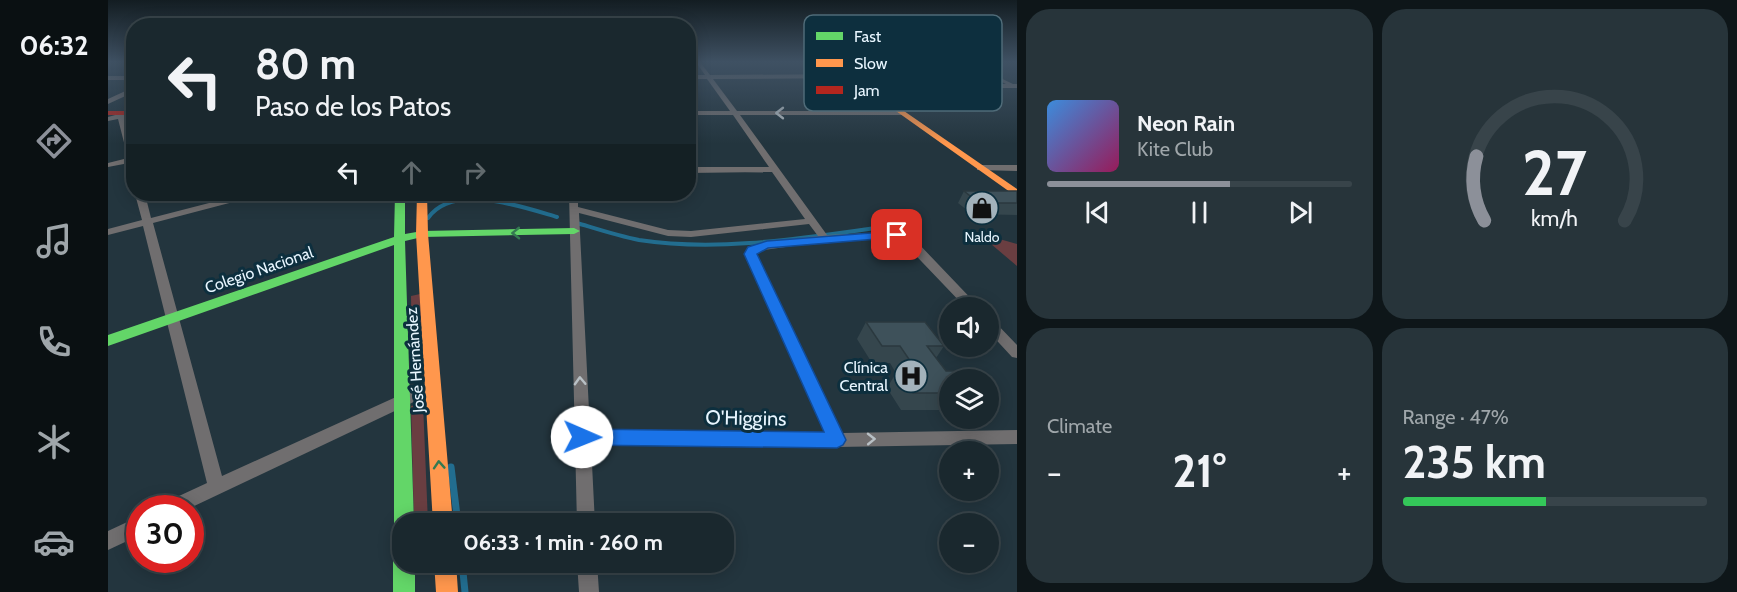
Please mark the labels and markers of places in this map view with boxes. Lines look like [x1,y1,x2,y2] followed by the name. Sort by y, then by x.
[964,190,1000,226] shop icon: Naldo
[871,209,922,260] pin
[964,228,1000,246] place label: Naldo
[840,358,888,395] place label: Clínica Central
[893,358,929,394] hospital icon: Clínica Central

